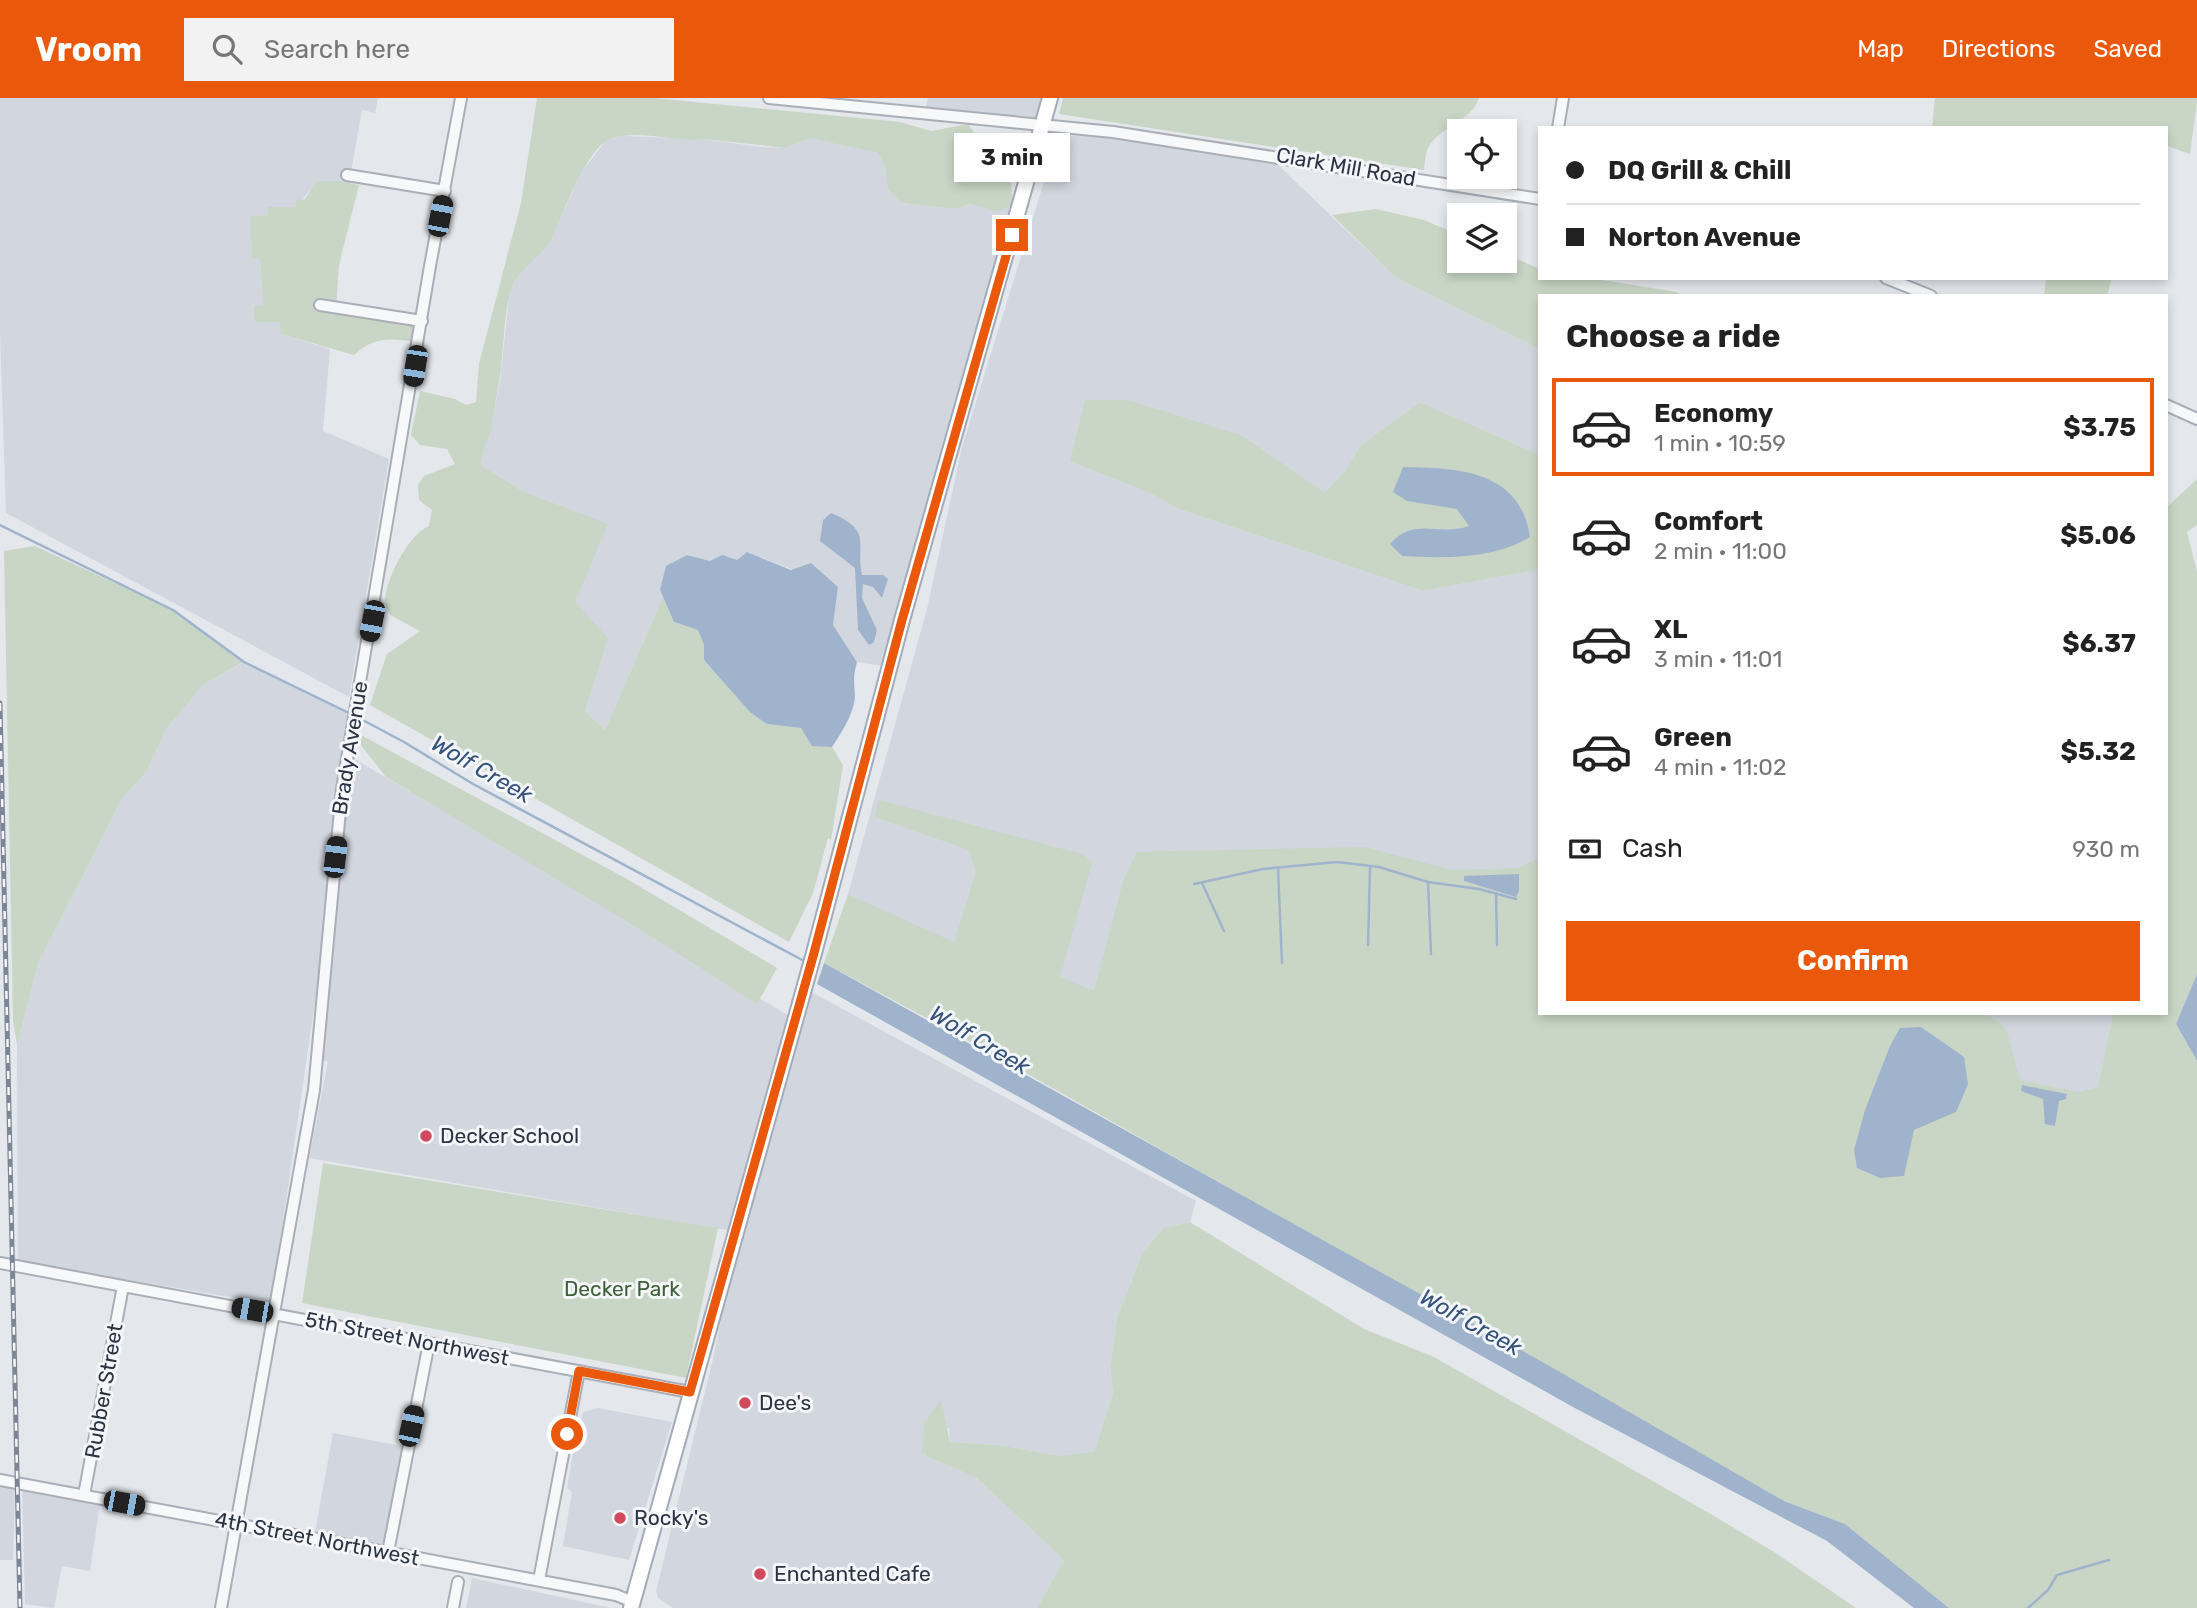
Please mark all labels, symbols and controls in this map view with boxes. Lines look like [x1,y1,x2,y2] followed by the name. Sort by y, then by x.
[184,18,674,81] search box
[35,30,142,69] text: Vroom
[208,30,246,68] icon: search
[264,34,410,65] text: Search here
[1857,35,1904,63] text: Map
[1942,35,2055,63] text: Directions
[2093,35,2162,63] text: Saved
[1447,119,1517,273] map controls
[1447,119,1517,189] button: locate
[954,134,1070,183] callout: 3 min
[1274,142,1418,191] street label: Clark Mill Road
[981,143,1043,171] text: 3 min
[1608,155,1791,186] text: DQ Grill & Chill
[426,193,455,239] car
[1447,203,1517,273] button: layers
[996,219,1028,251] route end
[1608,222,1801,253] text: Norton Avenue
[1566,317,1780,355] text: Choose a ride
[402,344,429,388] car
[1570,396,1633,459] icon: car
[1654,398,1773,429] text: Economy
[2063,412,2136,443] text: $3.75
[1654,429,1786,457] text: 1 min · 10:59
[1570,504,1633,567] icon: car
[1654,506,1763,537] text: Comfort
[2060,520,2136,551] text: $5.06
[1654,537,1787,565] text: 2 min · 11:00
[358,598,387,644] car
[1570,612,1633,675] icon: car
[1654,614,1687,645] text: XL
[2062,628,2136,659] text: $6.37
[1654,645,1782,673] text: 3 min · 11:01
[327,679,372,817] street label: Brady Avenue
[1570,720,1633,783] icon: car
[1654,722,1732,753] text: Green
[426,729,539,810] water label: Wolf Creek
[2061,736,2136,767] text: $5.32
[1654,753,1786,781] text: 4 min · 11:02
[1566,830,1604,868] icon: cash
[1622,833,1683,864] text: Cash
[323,835,348,879] car
[2072,835,2140,863] text: 930 m
[1566,921,2140,1001] button: Confirm
[925,999,1036,1081] water label: Wolf Creek
[440,1123,579,1148] place label: Decker School
[418,1128,434,1144] marker: Decker School
[564,1276,680,1301] park label: Decker Park
[1415,1283,1528,1362] water label: Wolf Creek
[230,1296,275,1324] car
[303,1306,511,1371] street label: 5th Street Northwest
[79,1322,128,1460] street label: Rubber Street
[759,1390,811,1415] place label: Dee's
[737,1395,753,1411] marker: Dee's
[397,1403,426,1449] car
[551,1418,583,1450] route start
[102,1489,147,1517] car
[634,1505,709,1530] place label: Rocky's
[213,1506,421,1571] street label: 4th Street Northwest
[612,1510,628,1526] marker: Rocky's
[774,1561,931,1586] place label: Enchanted Cafe
[752,1566,768,1582] marker: Enchanted Cafe

